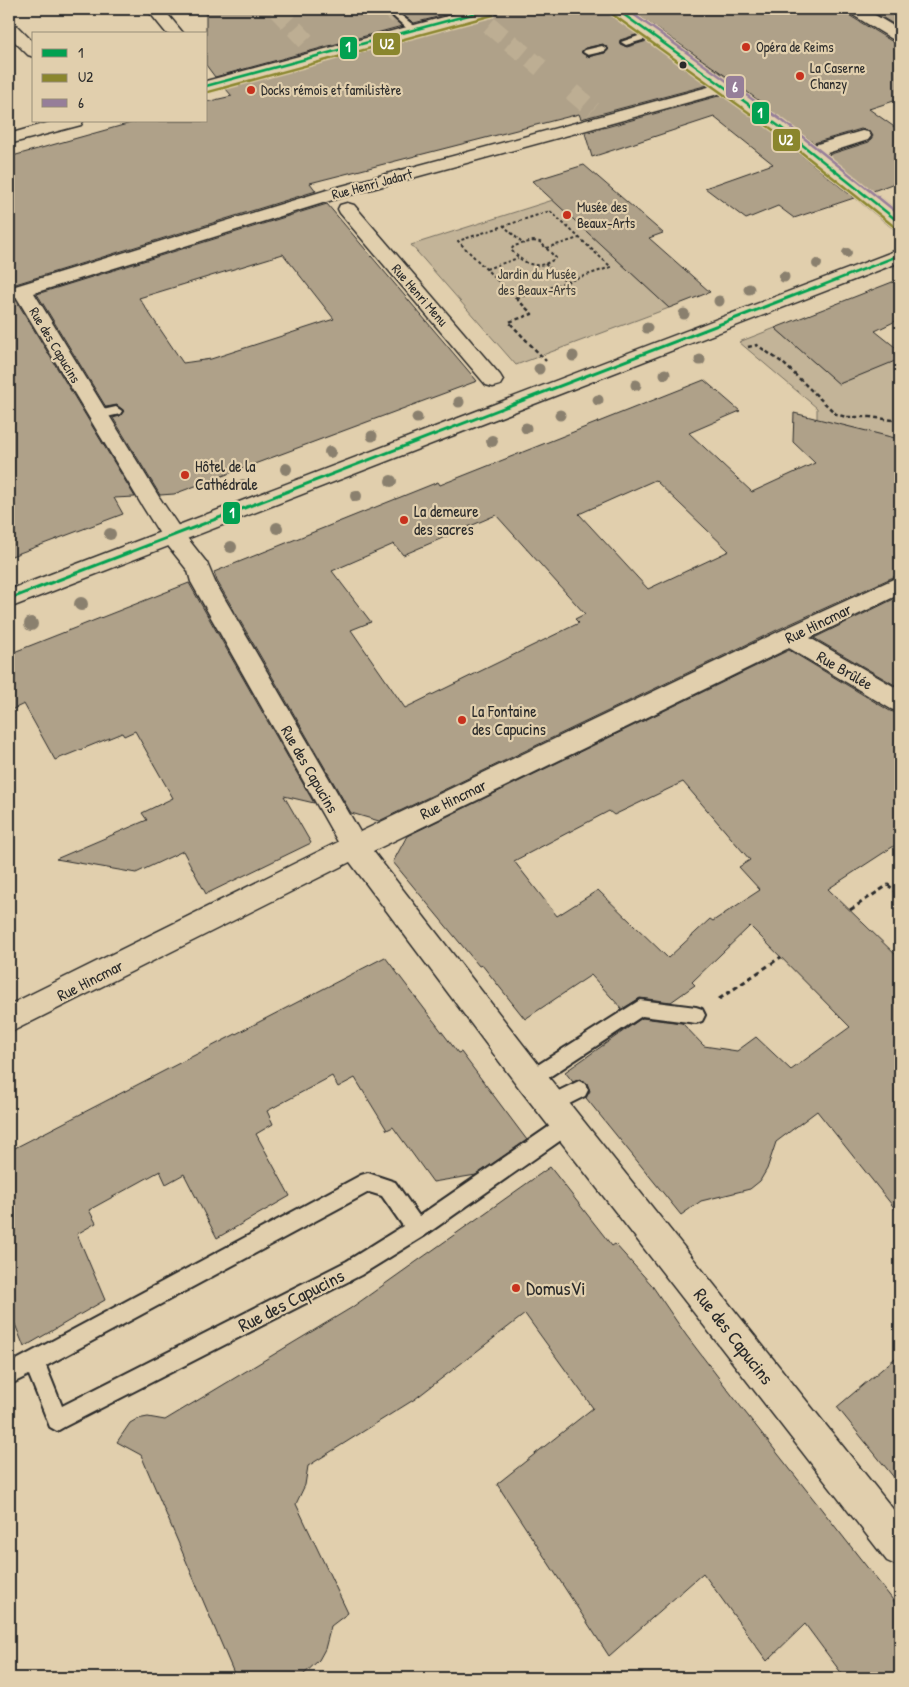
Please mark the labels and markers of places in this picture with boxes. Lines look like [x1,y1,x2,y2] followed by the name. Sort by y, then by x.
[756,37,834,57] place label: Opéra de Reims
[740,41,752,53] marker: Opéra de Reims
[810,58,866,94] place label: La Caserne Chanzy
[678,60,688,70] unlabelled marker
[794,70,806,82] marker: La Caserne Chanzy
[261,80,402,99] place label: Docks rémois et familistère
[245,84,257,96] marker: Docks rémois et familistère
[577,197,635,232] place label: Musée des Beaux-Arts
[561,209,573,221] marker: Musée des Beaux-Arts
[195,455,259,495] place label: Hôtel de la Cathédrale
[179,469,191,481] marker: Hôtel de la Cathédrale
[414,500,479,540] place label: La demeure des sacres
[398,514,410,526] marker: La demeure des sacres
[472,700,546,740] place label: La Fontaine des Capucins
[456,714,468,726] marker: La Fontaine des Capucins
[526,1275,585,1301] place label: DomusVi
[510,1282,522,1294] marker: DomusVi

